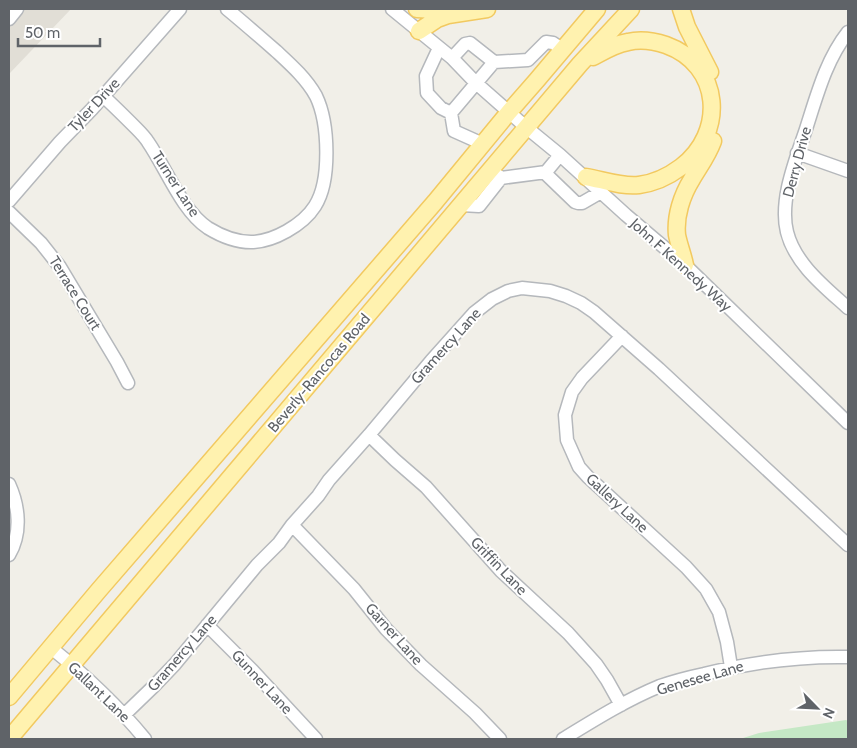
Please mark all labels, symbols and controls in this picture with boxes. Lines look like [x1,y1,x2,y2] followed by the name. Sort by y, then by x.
[18,15,100,47] scale bar
[25,24,60,42] text: 50 m
[65,74,124,136] street label: Tyler Drive
[779,124,815,199] street label: Derry Drive
[148,148,204,220] street label: Turner Lane
[626,214,736,316] street label: John F Kennedy Way
[45,253,105,333] street label: Terrace Court
[407,304,485,388] street label: Gramercy Lane
[264,310,374,436] street label: Beverly-Rancocas Road
[582,470,652,537] street label: Gallery Lane
[467,533,531,599] street label: Griffin Lane
[362,599,427,669] street label: Garner Lane
[144,611,220,695] street label: Gramercy Lane
[228,646,296,718] street label: Gunner Lane
[655,657,746,699] street label: Genesee Lane
[64,658,134,726] street label: Gallant Lane
[792,683,842,733] north arrow
[819,705,839,721] text: N

